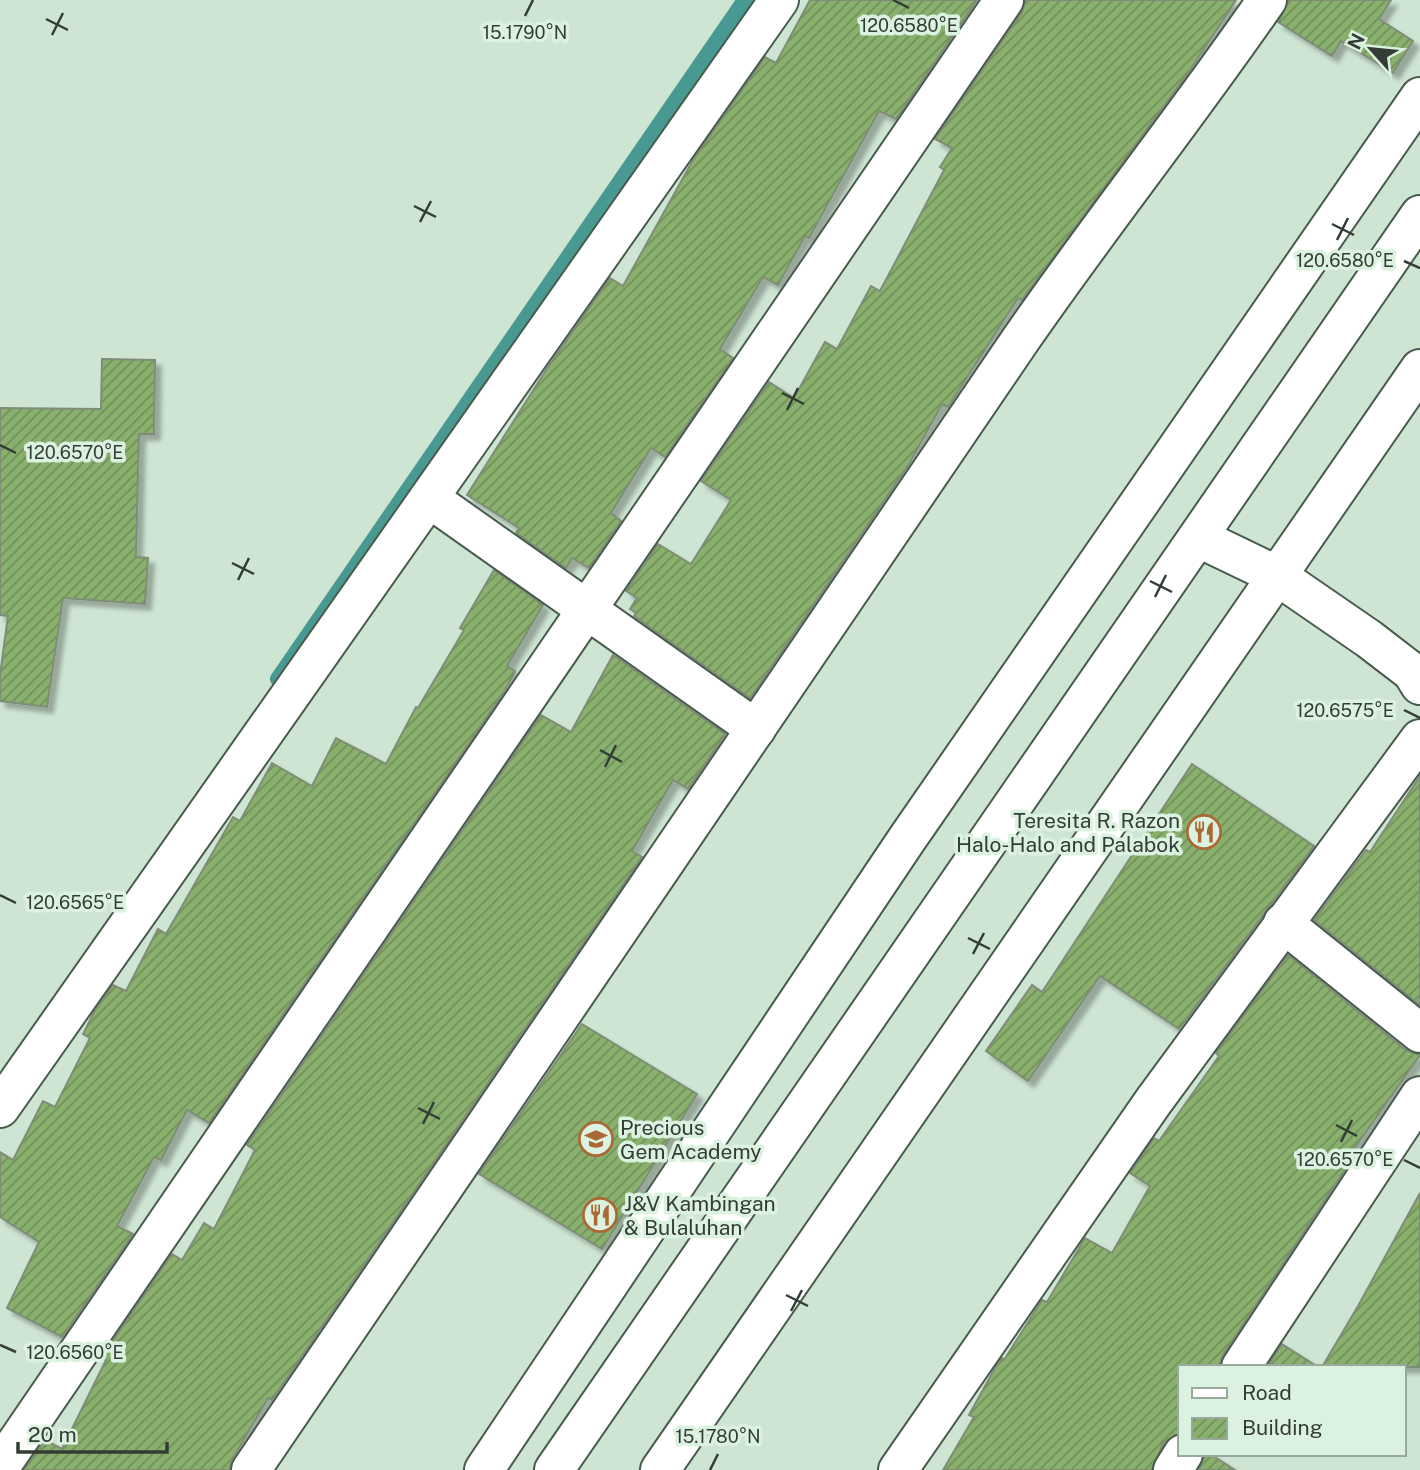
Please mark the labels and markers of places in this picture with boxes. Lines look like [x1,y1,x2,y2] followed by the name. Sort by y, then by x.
[956,808,1180,857] place label: Teresita R. Razon Halo-Halo and Palabok
[1185,813,1223,851] restaurant icon: Teresita R. Razon Halo-Halo and Palabok
[620,1115,762,1164] place label: Precious Gem Academy
[577,1120,615,1158] school or university icon: Precious Gem Academy
[624,1191,776,1240] place label: J&V Kambingan & Bulaluhan
[581,1196,619,1234] restaurant icon: J&V Kambingan & Bulaluhan

